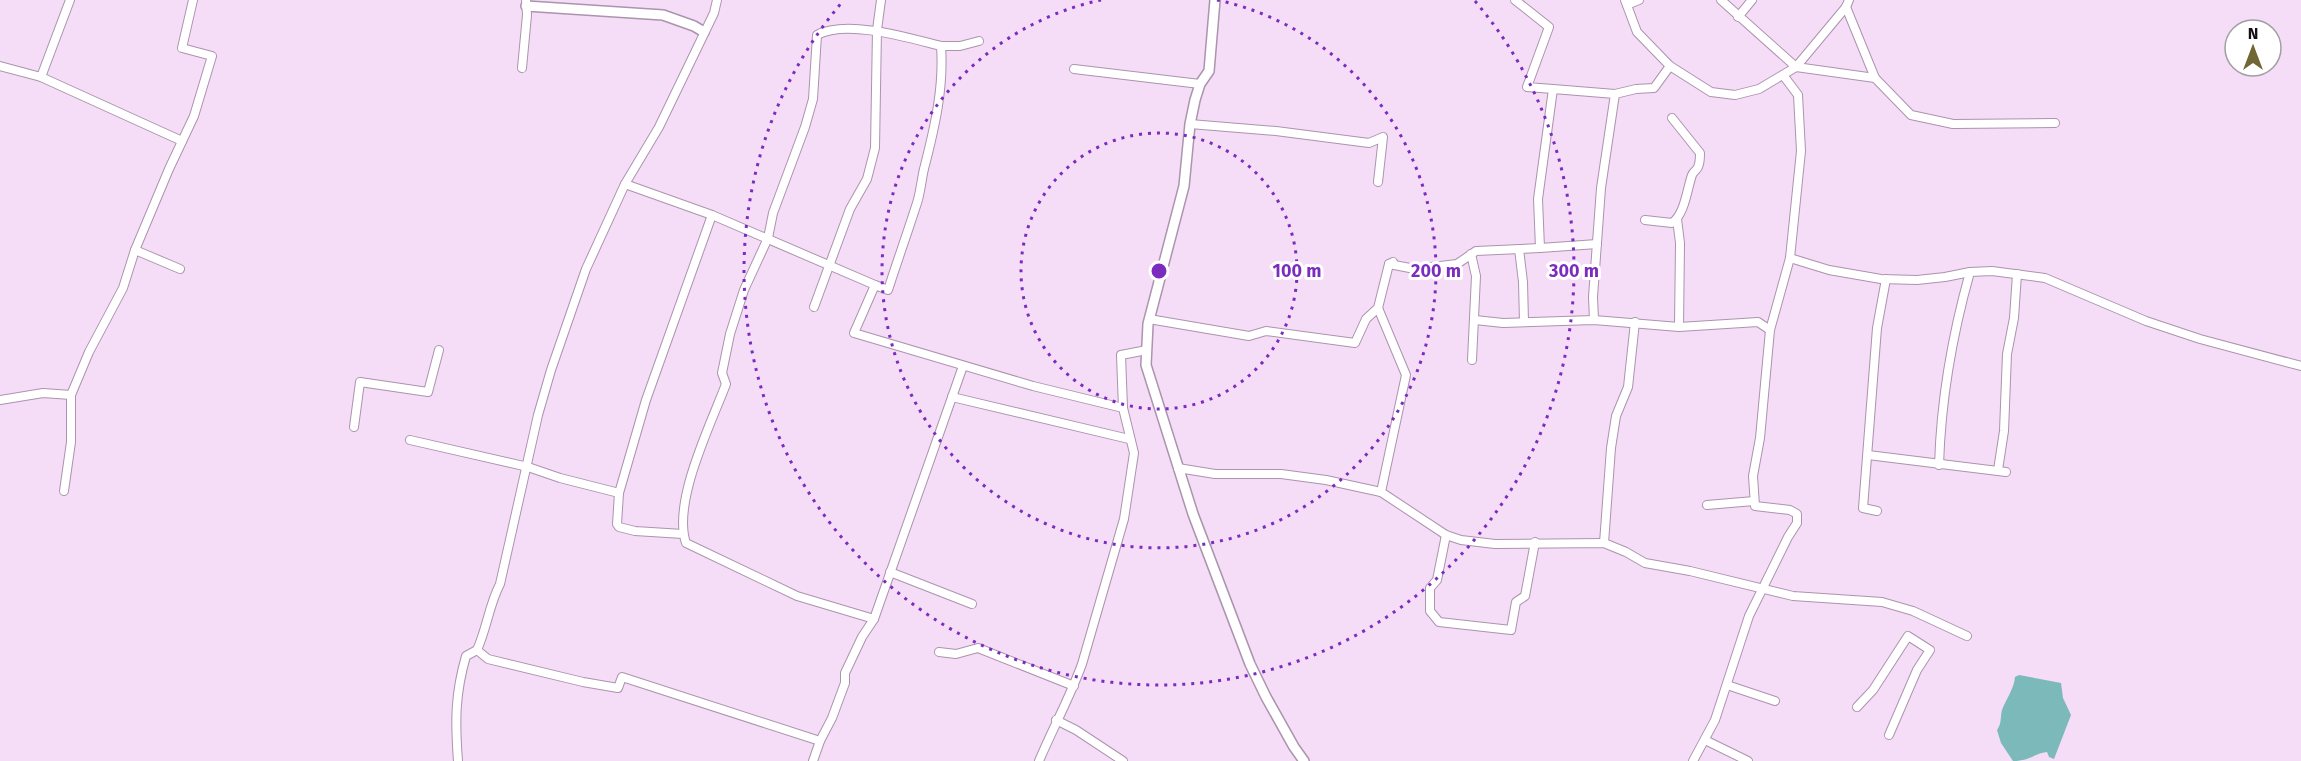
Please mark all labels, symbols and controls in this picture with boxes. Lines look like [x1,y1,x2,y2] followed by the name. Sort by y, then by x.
[2223,18,2283,78] north arrow
[2248,24,2258,43] text: N
[1273,260,1321,282] text: 100 m
[1411,260,1461,282] text: 200 m
[1548,260,1599,282] text: 300 m
[1149,261,1169,281] centre of rings

